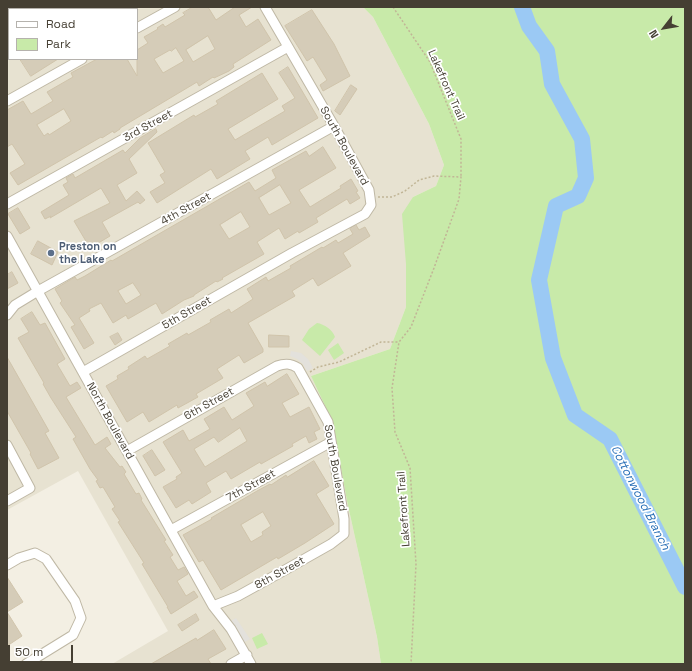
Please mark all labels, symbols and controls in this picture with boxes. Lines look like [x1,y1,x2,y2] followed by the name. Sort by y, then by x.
[8,8,138,60] legend
[644,8,684,48] north arrow
[46,16,75,32] text: Road
[646,27,662,41] text: N
[46,36,71,52] text: Park
[425,48,467,122] street label: Lakefront Trail
[317,104,371,188] street label: South Boulevard
[121,107,175,145] street label: 3rd Street
[159,190,213,228] street label: 4th Street
[59,240,116,266] place label: Preston on the Lake
[46,248,56,258] marker: Preston on the Lake
[160,294,214,332] street label: 5th Street
[83,380,137,462] street label: North Boulevard
[182,385,236,423] street label: 6th Street
[321,424,349,512] street label: South Boulevard
[607,443,673,553] water label: Cottonwood Branch
[224,467,278,505] street label: 7th Street
[395,471,413,547] street label: Lakefront Trail
[253,554,307,592] street label: 8th Street
[10,637,75,663] scale bar
[15,644,43,660] text: 50 m

